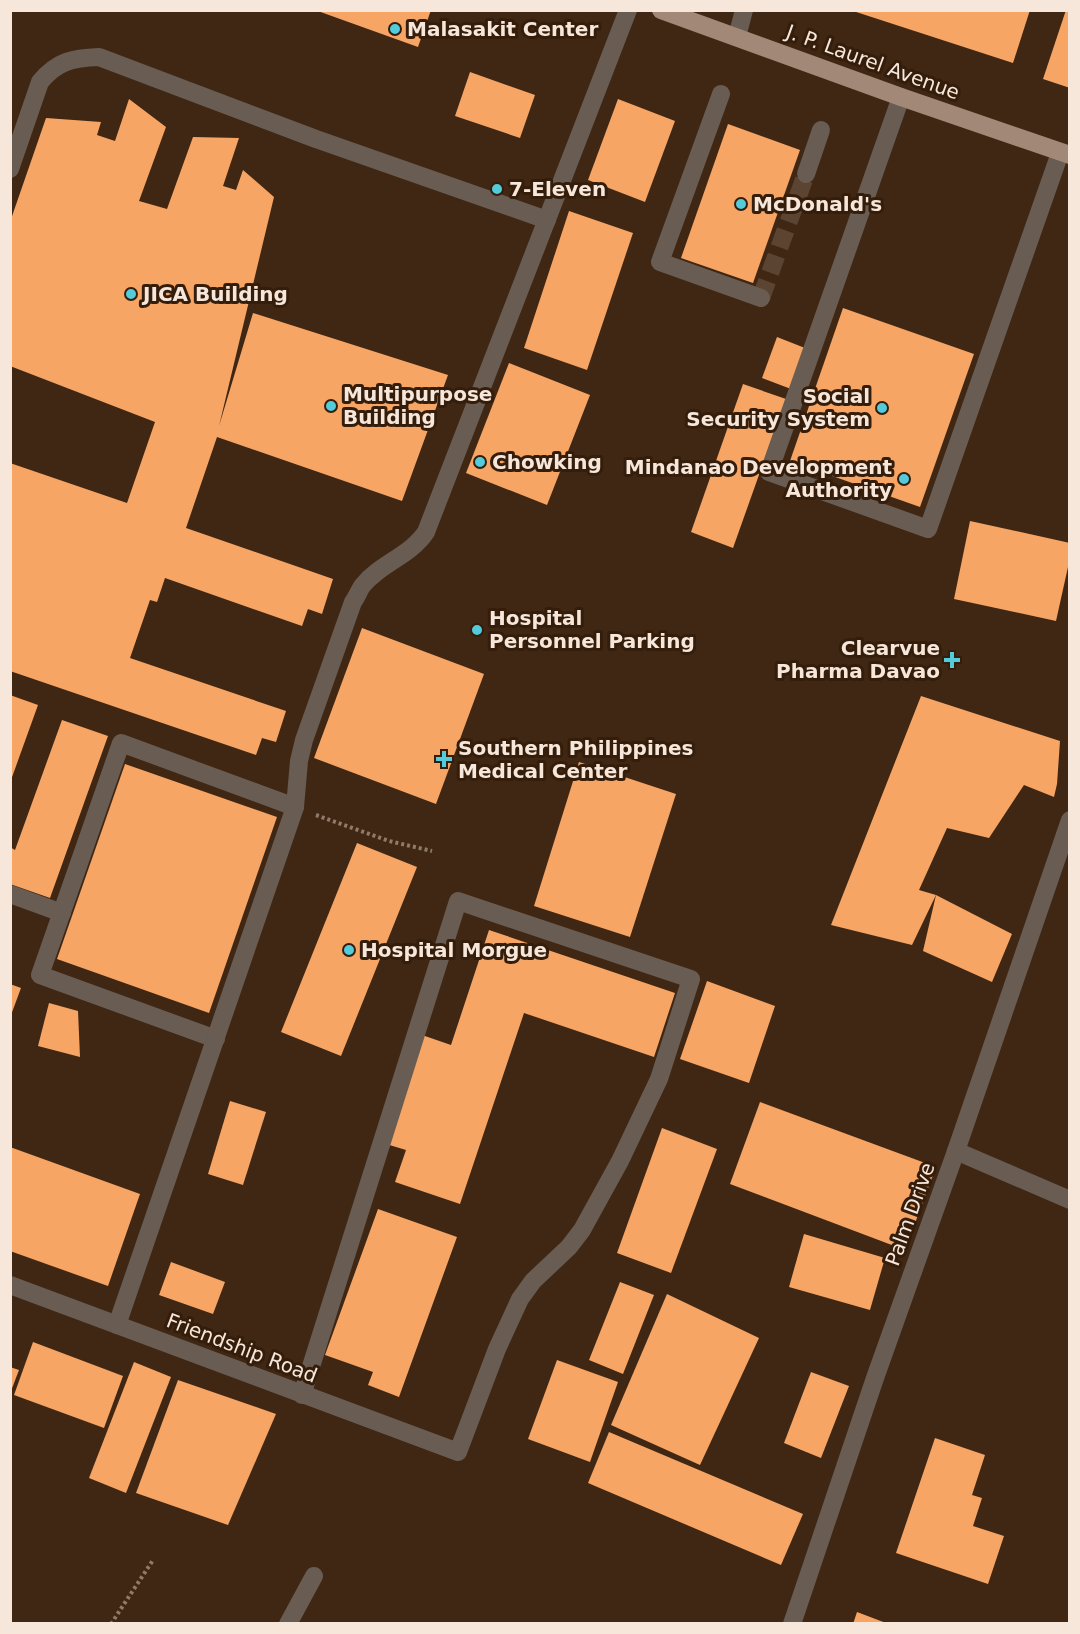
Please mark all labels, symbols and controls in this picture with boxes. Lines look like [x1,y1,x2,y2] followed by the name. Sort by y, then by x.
[407,17,598,41] place label: Malasakit Center
[781,19,963,105] street label: J. P. Laurel Avenue
[388,22,402,36] marker: Malasakit Center
[509,177,606,201] place label: 7-Eleven
[490,182,504,196] marker: 7-Eleven
[753,192,882,216] place label: McDonald's
[734,197,748,211] marker: McDonald's
[141,282,288,306] place label: JICA Building
[124,287,138,301] marker: JICA Building
[343,382,492,429] place label: Multipurpose Building
[686,384,870,431] place label: Social Security System
[324,399,338,413] marker: Multipurpose Building
[875,401,889,415] marker: Social Security System
[492,450,602,474] place label: Chowking
[473,455,487,469] marker: Chowking
[625,455,892,502] place label: Mindanao Development Authority
[897,472,911,486] marker: Mindanao Development Authority
[489,606,695,653] place label: Hospital Personnel Parking
[470,623,484,637] marker: Hospital Personnel Parking
[776,636,940,683] place label: Clearvue Pharma Davao
[945,653,959,667] marker: Clearvue Pharma Davao
[458,736,693,783] place label: Southern Philippines Medical Center
[435,750,453,768] marker: Southern Philippines Medical Center
[361,938,547,962] place label: Hospital Morgue
[342,943,356,957] marker: Hospital Morgue
[880,1159,940,1269] street label: Palm Drive
[163,1308,321,1388] street label: Friendship Road

